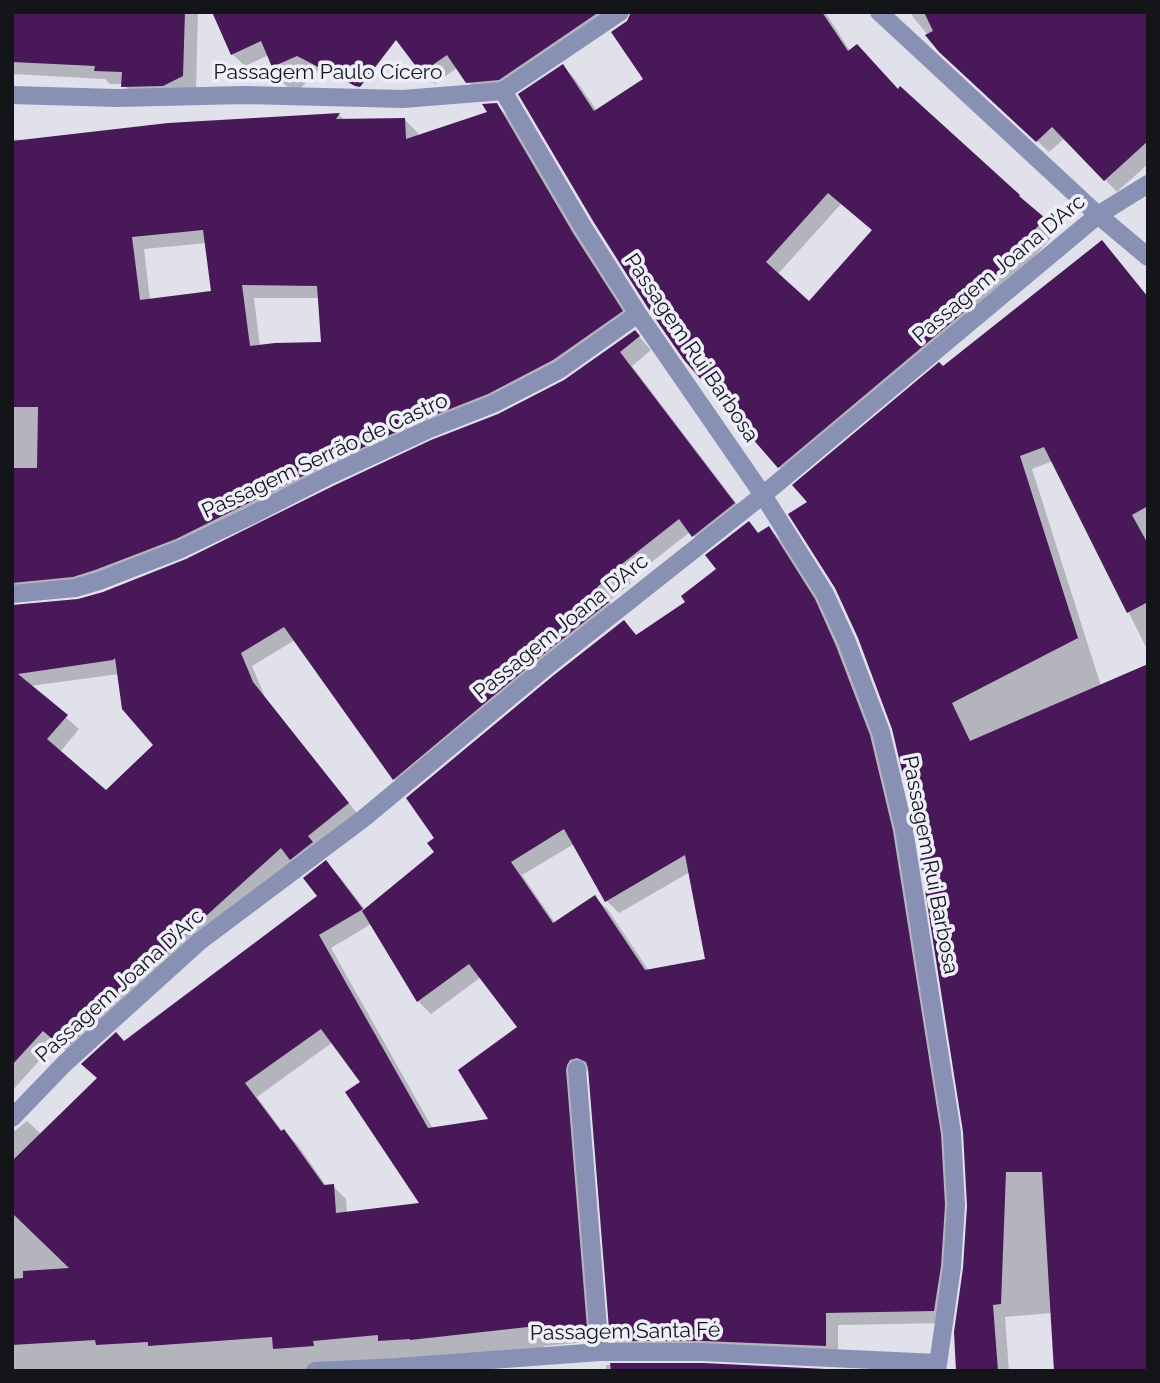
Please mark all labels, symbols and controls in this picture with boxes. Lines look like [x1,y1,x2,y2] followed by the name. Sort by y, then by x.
[214,60,442,86] street label: Passagem Paulo Cícero
[908,189,1090,349] street label: Passagem Joana D’Arc
[619,249,763,447] street label: Passagem Rui Barbosa
[198,388,452,524] street label: Passagem Serrão de Castro
[468,549,654,705] street label: Passagem Joana D’Arc
[896,754,964,976] street label: Passagem Rui Barbosa
[31,904,209,1068] street label: Passagem Joana D’Arc
[530,1318,720,1346] street label: Passagem Santa Fé

